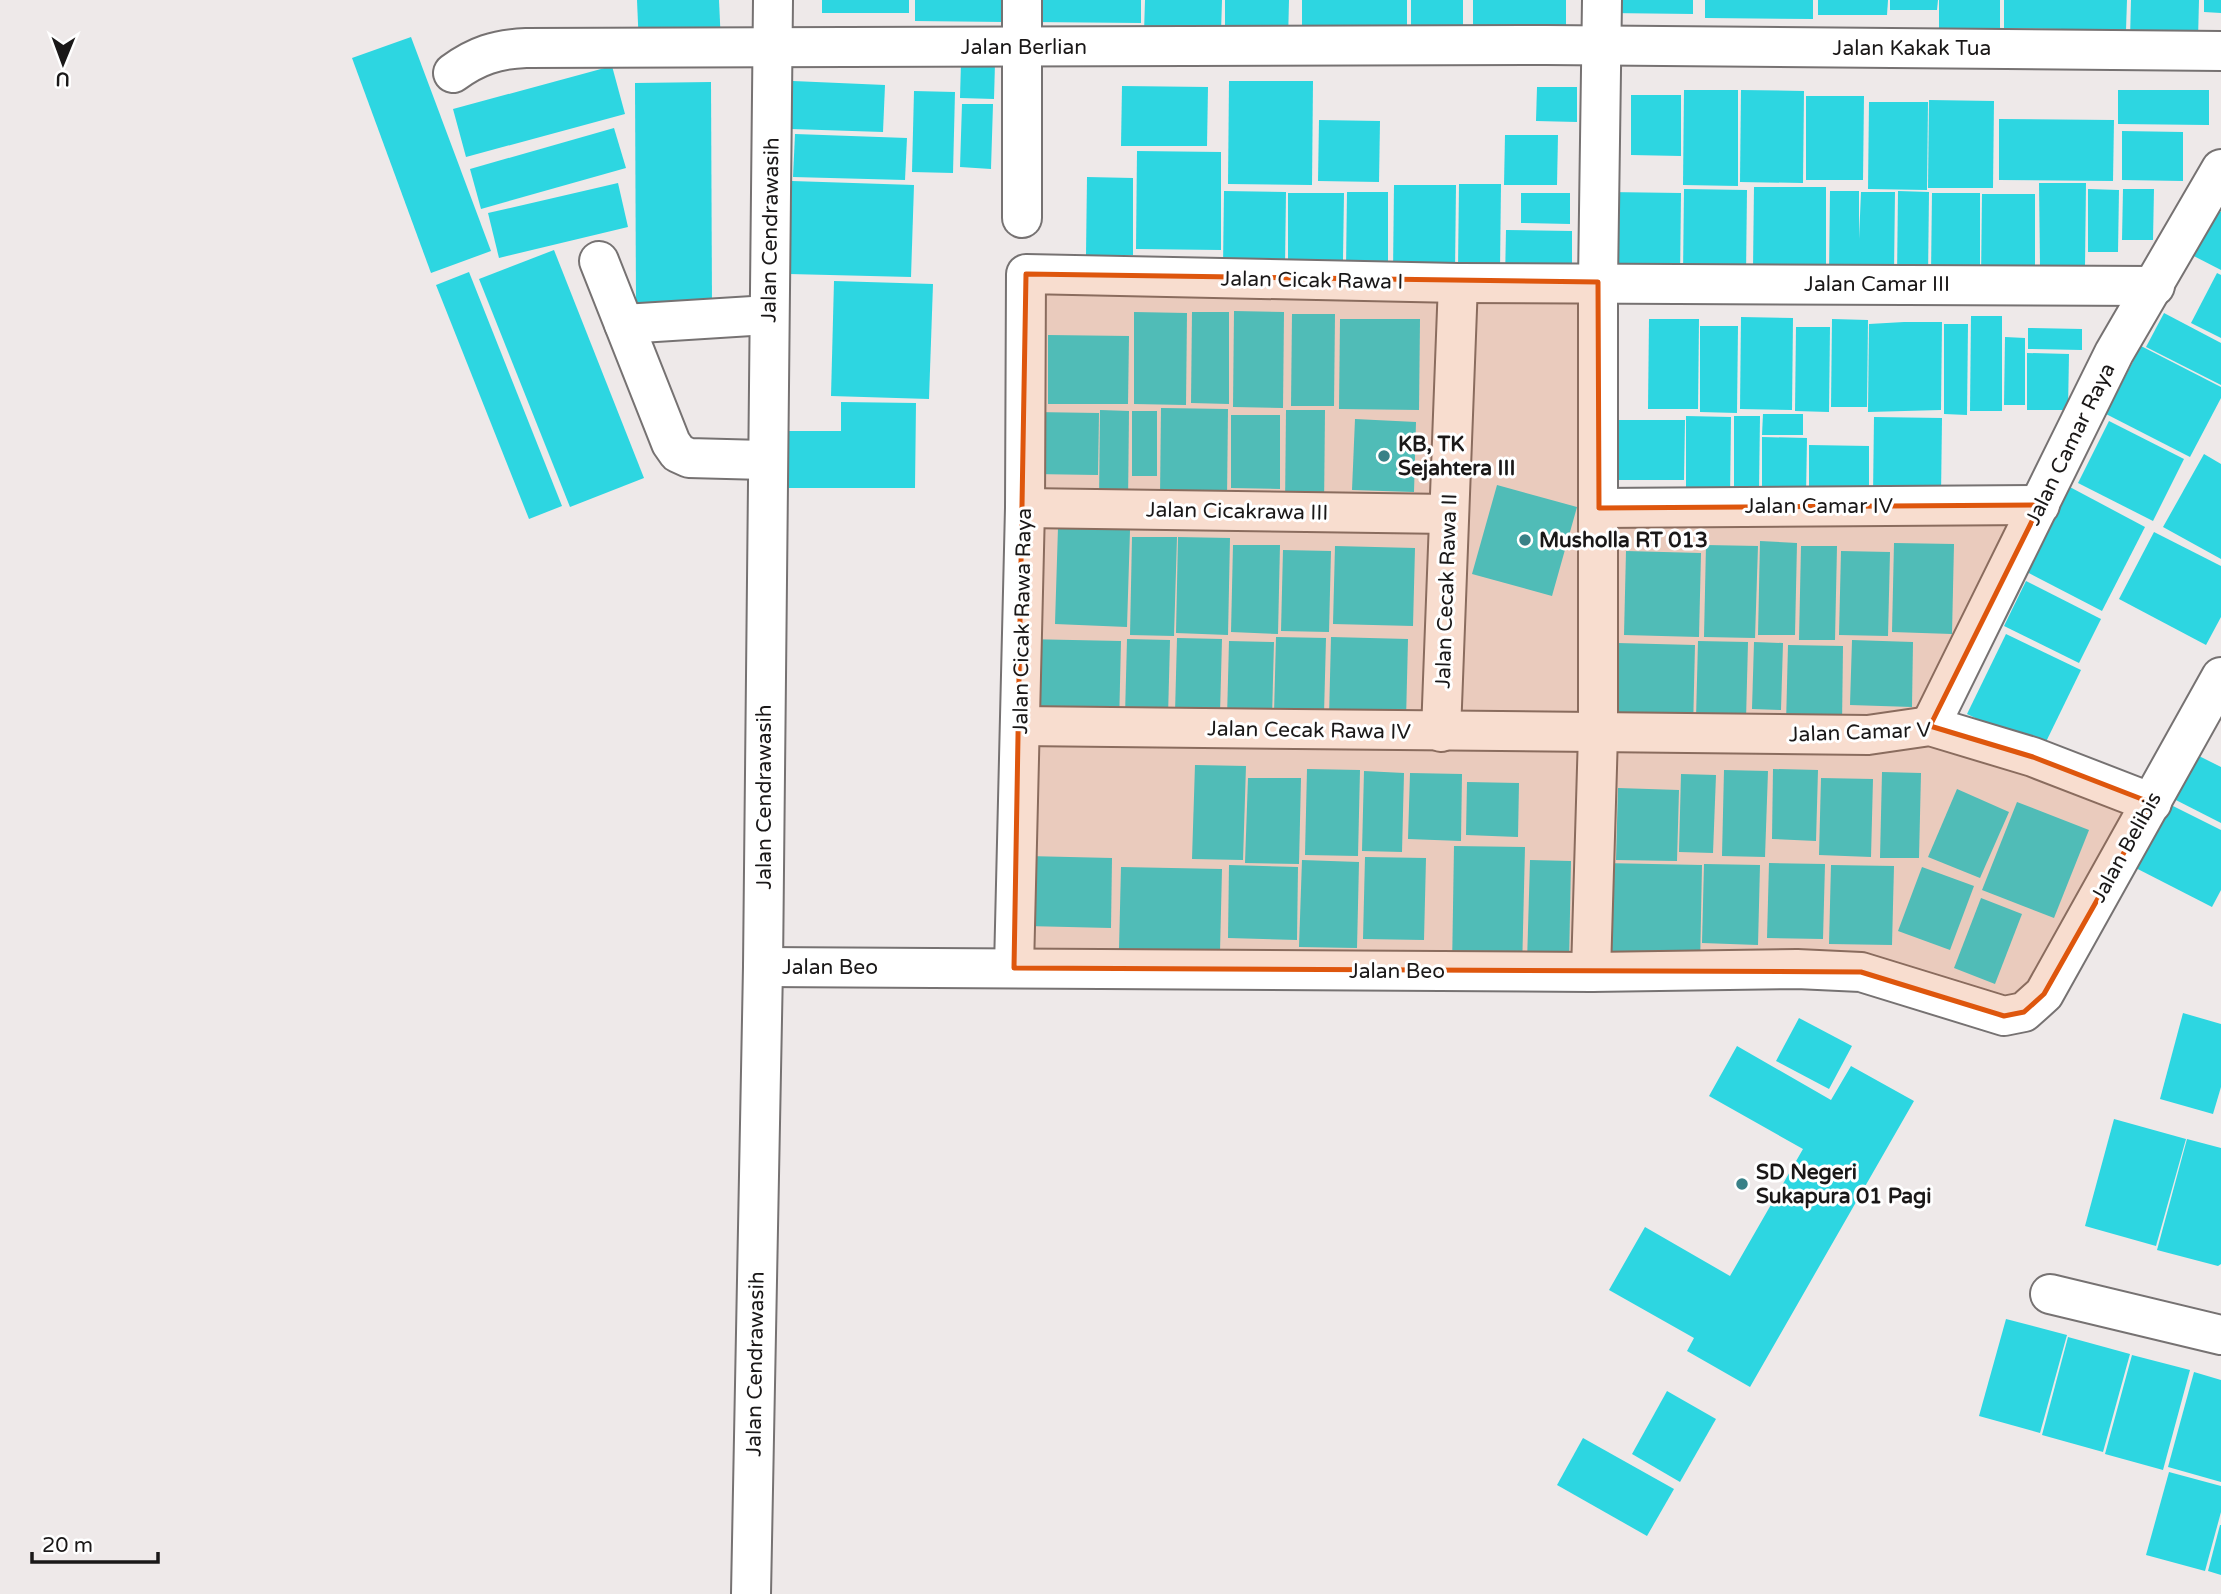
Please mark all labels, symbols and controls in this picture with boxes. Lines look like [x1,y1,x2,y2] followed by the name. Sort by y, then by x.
[28,28,98,98] north arrow
[961,35,1087,60] street label: Jalan Berlian
[1833,36,1991,61] street label: Jalan Kakak Tua
[55,68,70,90] text: U
[756,137,785,323] street label: Jalan Cendrawasih
[1220,266,1404,295] street label: Jalan Cicak Rawa I
[1804,272,1950,297] street label: Jalan Camar III
[2020,359,2121,529] street label: Jalan Camar Raya
[1398,432,1516,481] place label: KB, TK Sejahtera III
[1376,448,1392,464] marker: KB, TK Sejahtera III
[1431,493,1462,689] street label: Jalan Cecak Rawa II
[1745,494,1894,519] street label: Jalan Camar IV
[1146,497,1328,526] street label: Jalan Cicakrawa III
[1008,508,1037,734] street label: Jalan Cicak Rawa Raya
[1539,528,1708,553] place label: Musholla RT 013
[1517,532,1533,548] marker: Musholla RT 013
[752,704,777,890] street label: Jalan Cendrawasih
[1207,716,1412,745] street label: Jalan Cecak Rawa IV
[1788,718,1932,747] street label: Jalan Camar V
[2086,788,2167,907] street label: Jalan Belibis
[782,955,878,980] street label: Jalan Beo
[1349,959,1445,984] street label: Jalan Beo
[1756,1160,1932,1209] place label: SD Negeri Sukapura 01 Pagi
[1734,1176,1750,1192] marker: SD Negeri Sukapura 01 Pagi
[741,1271,770,1457] street label: Jalan Cendrawasih
[32,1520,158,1564] scale bar
[42,1533,93,1558] text: 20 m

